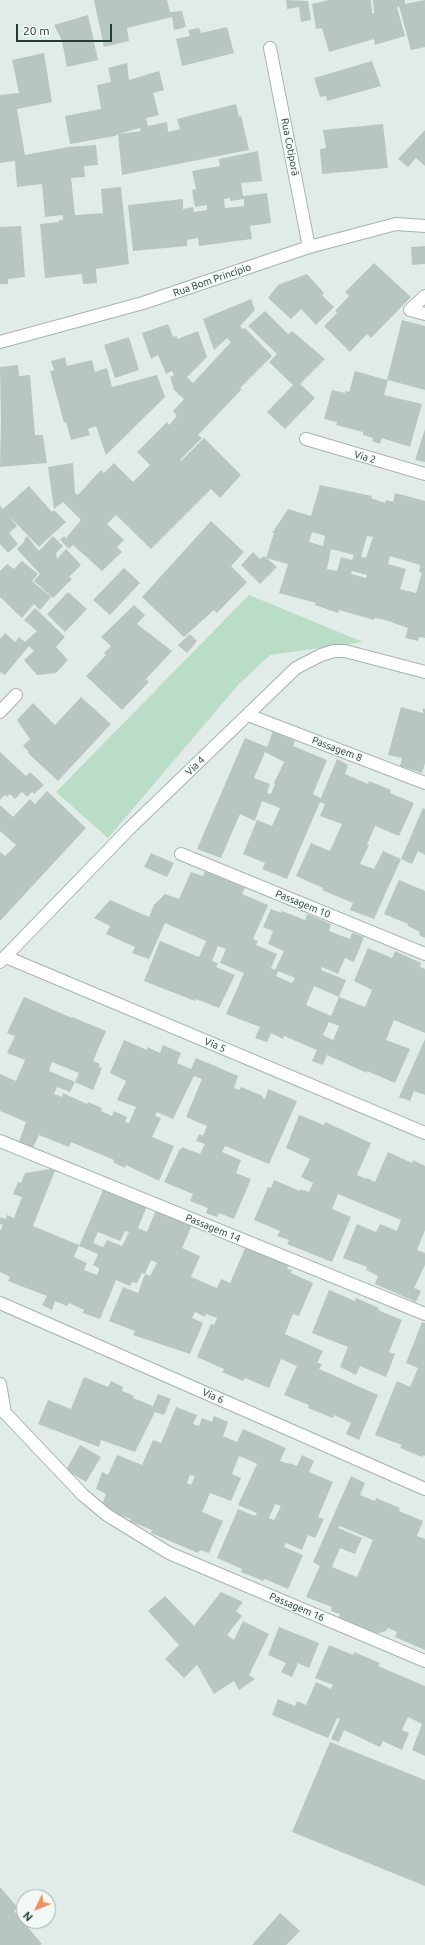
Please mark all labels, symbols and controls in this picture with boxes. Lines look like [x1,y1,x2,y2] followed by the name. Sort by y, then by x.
[18,16,114,42] scale bar
[23,24,50,37] text: 20 m
[279,117,301,177] street label: Rua Cotiporã
[171,261,253,299] street label: Rua Bom Princípio
[353,448,377,466] street label: Via 2
[310,734,364,764] street label: Passagem 8
[183,754,207,778] street label: Via 4
[274,888,332,920] street label: Passagem 10
[202,1035,228,1055] street label: Via 5
[184,1212,242,1244] street label: Passagem 14
[200,1386,226,1406] street label: Via 6
[268,1590,326,1624] street label: Passagem 16
[16,1889,56,1929] north arrow
[21,1909,35,1924] text: N

